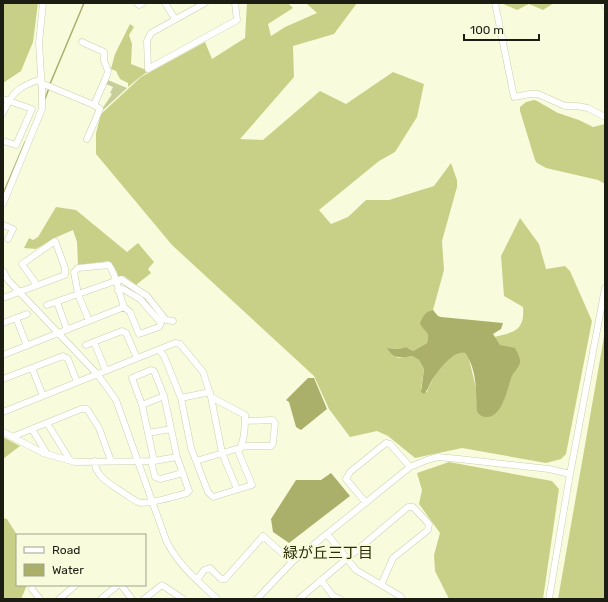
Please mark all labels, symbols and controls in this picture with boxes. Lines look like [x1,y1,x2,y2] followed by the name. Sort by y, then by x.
[464,16,539,42] scale bar
[470,23,504,37] text: 100 m
[16,534,146,586] legend
[52,543,80,557] text: Road
[283,544,373,562] district label: 緑が丘三丁目
[52,563,84,577] text: Water

